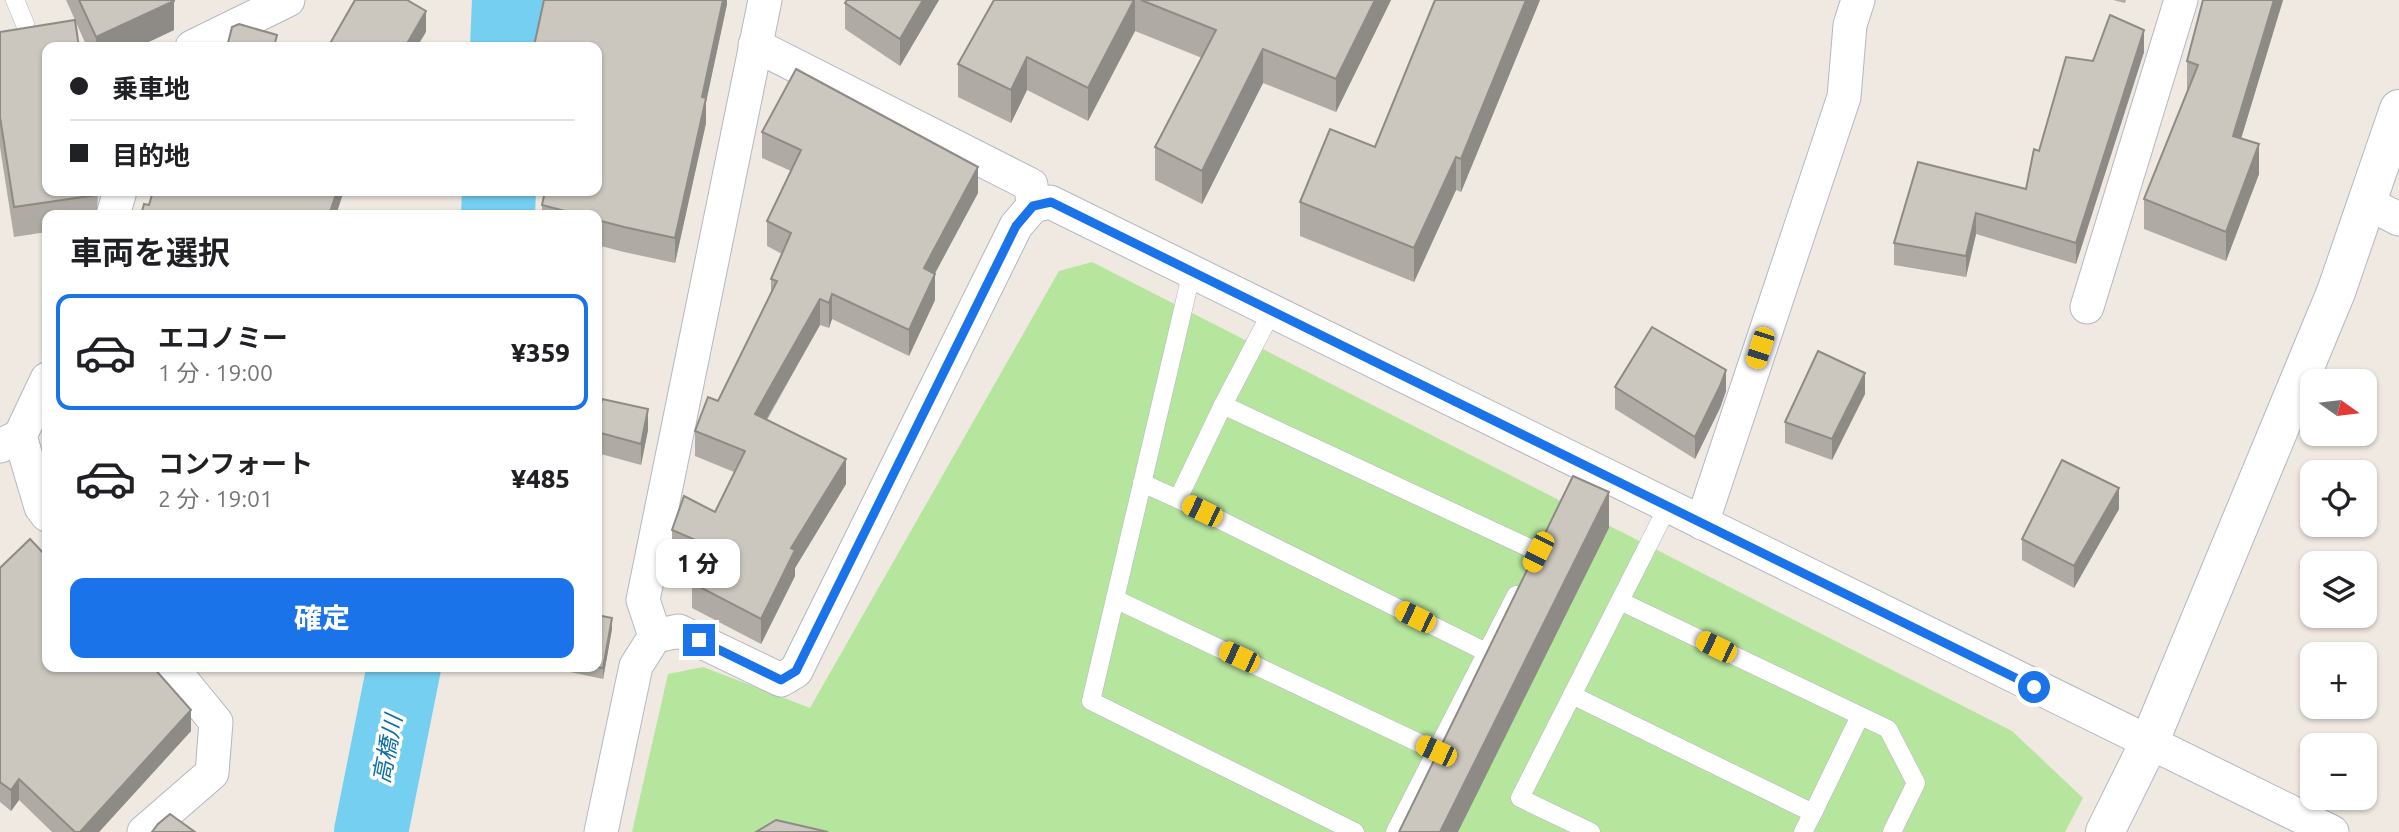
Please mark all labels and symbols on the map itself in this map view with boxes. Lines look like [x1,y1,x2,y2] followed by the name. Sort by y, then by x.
[1744,325,1777,371] car
[2300,369,2376,446] north arrow
[1179,492,1226,530] car
[1520,529,1557,575] car
[657,538,741,588] callout: 1 分
[1392,598,1439,636] car
[683,624,715,656] route end
[1693,628,1740,666] car
[1216,639,1263,675] car
[2018,671,2050,703] route start
[368,710,406,785] water label: 高橋川
[1413,733,1460,769] car

